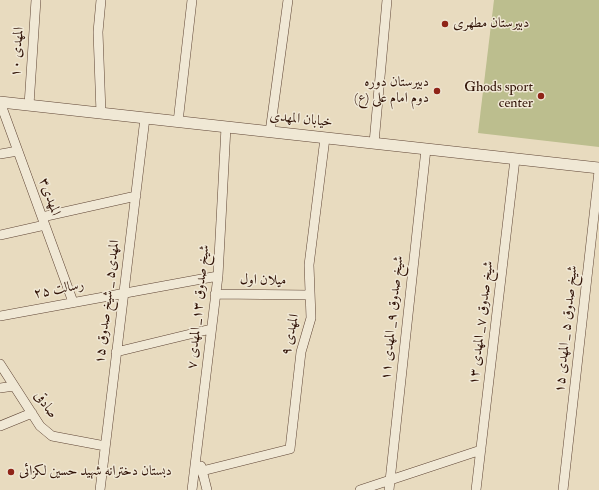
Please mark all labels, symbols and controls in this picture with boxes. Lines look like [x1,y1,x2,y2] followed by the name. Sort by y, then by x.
[453,16,529,32] place label: دبیرستان مطهری
[440,19,450,29] marker: دبیرستان مطهری
[8,26,28,78] street label: المهدی ۱۰
[354,75,429,108] place label: دبیرستان دوره دوم امام علی (ع)
[464,80,533,112] place label: Ghods sport center
[432,86,442,96] marker: دبیرستان دوره دوم امام علی (ع)
[536,91,546,101] marker: Ghods sport center
[269,108,333,132] street label: خیابان المهدی
[34,176,64,218] street label: المهدی۳
[92,239,124,365] street label: المهدی۵ _ شیخ صدوق ۱۵
[184,244,214,370] street label: شیخ صدوق ۱۳_ المهدی ۷
[378,255,408,381] street label: شیخ صدوق ۹_ المهدی ۱۱
[466,260,498,386] street label: شیخ صدوق ۷_ المهدی ۱۳
[552,265,582,393] street label: شیخ صدوق ۵ _ المهدی ۱۵
[240,272,286,290] street label: میلان اول
[32,277,86,303] street label: رسالت ۲۵
[278,313,304,357] street label: المهدی ۹
[30,388,60,422] street label: صادقی
[19,464,172,480] place label: دبستان دخترانه شهید حسین لکزائی
[6,467,16,477] marker: دبستان دخترانه شهید حسین لکزائی

